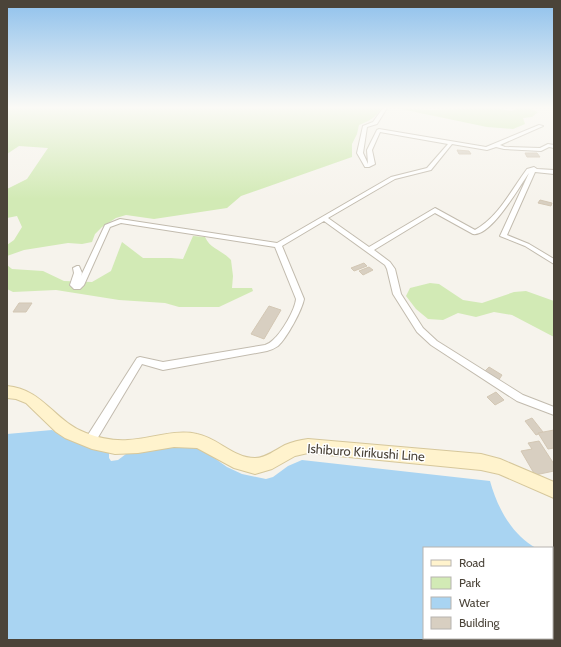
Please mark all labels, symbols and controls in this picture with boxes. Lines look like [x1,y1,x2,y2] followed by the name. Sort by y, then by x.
[307,440,426,464] street label: Ishiburo Kirikushi Line
[423,547,553,639] legend
[459,555,485,570] text: Road
[459,575,481,590] text: Park
[459,595,490,610] text: Water
[459,615,501,630] text: Building

